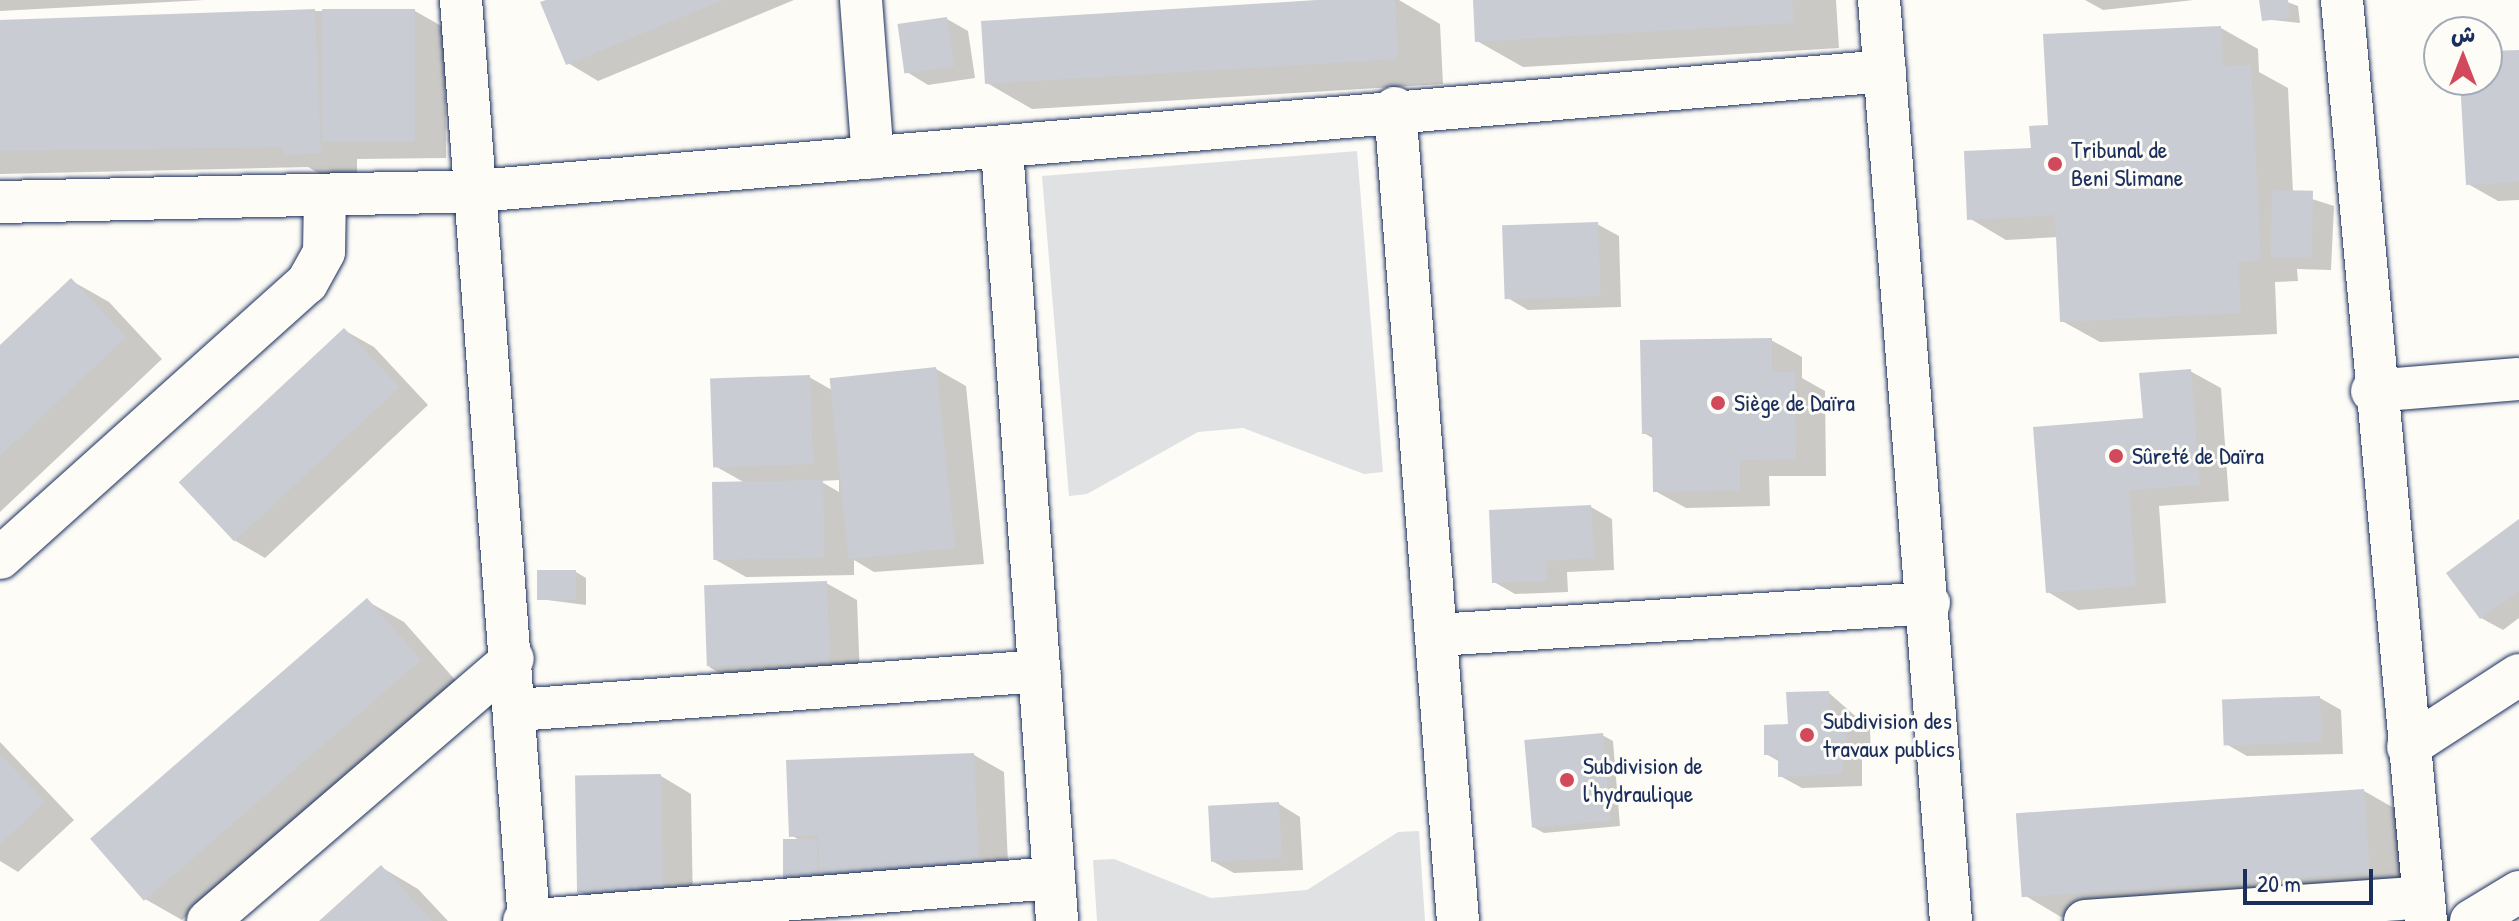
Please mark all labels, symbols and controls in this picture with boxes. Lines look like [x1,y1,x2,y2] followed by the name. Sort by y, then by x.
[2423,16,2503,96] north arrow
[2451,19,2475,49] text: ش
[2071,136,2183,192] place label: Tribunal de Beni Slimane
[2046,155,2064,173] marker: Tribunal de Beni Slimane
[1734,389,1855,417] place label: Siège de Daïra
[1709,394,1727,412] marker: Siège de Daïra
[2132,442,2264,470] place label: Sûreté de Daïra
[2107,447,2125,465] marker: Sûreté de Daïra
[1823,707,1955,763] place label: Subdivision des travaux publics
[1798,726,1816,744] marker: Subdivision des travaux publics
[1583,752,1703,808] place label: Subdivision de l'hydraulique
[1558,771,1576,789] marker: Subdivision de l'hydraulique
[2247,853,2377,903] scale bar
[2257,867,2301,899] text: 20 m

